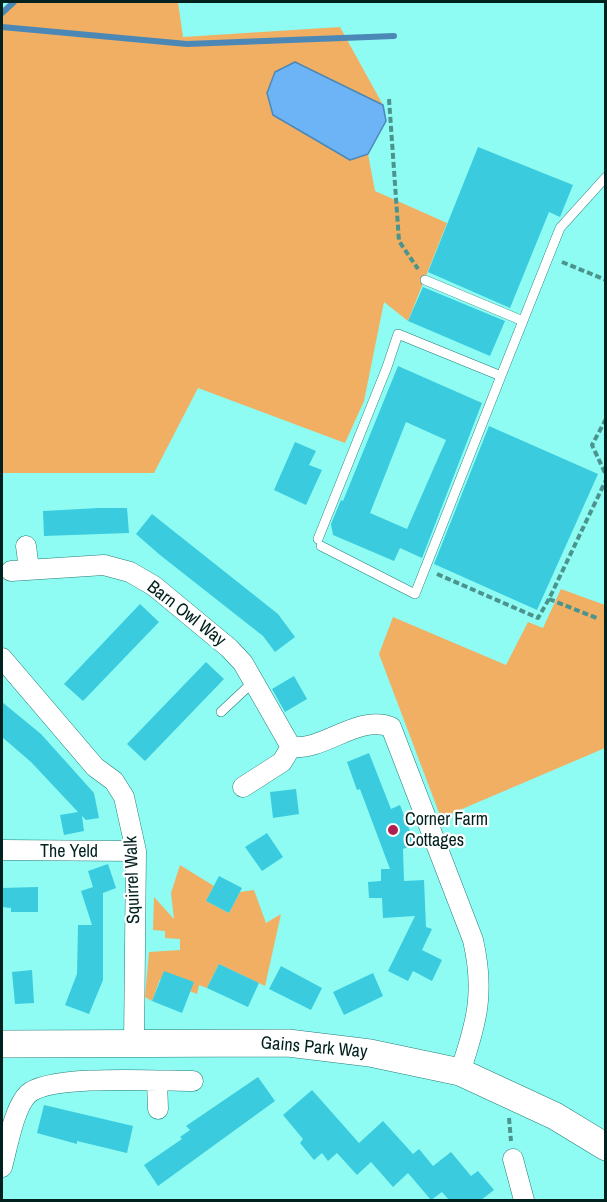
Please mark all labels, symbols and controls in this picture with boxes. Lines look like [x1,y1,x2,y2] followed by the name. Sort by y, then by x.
[142,577,230,651] street label: Barn Owl Way
[405,809,488,852] place label: Corner Farm Cottages
[386,823,400,837] marker: Corner Farm Cottages
[121,836,145,924] street label: Squirrel Walk
[40,841,98,863] street label: The Yeld
[260,1033,368,1063] street label: Gains Park Way

